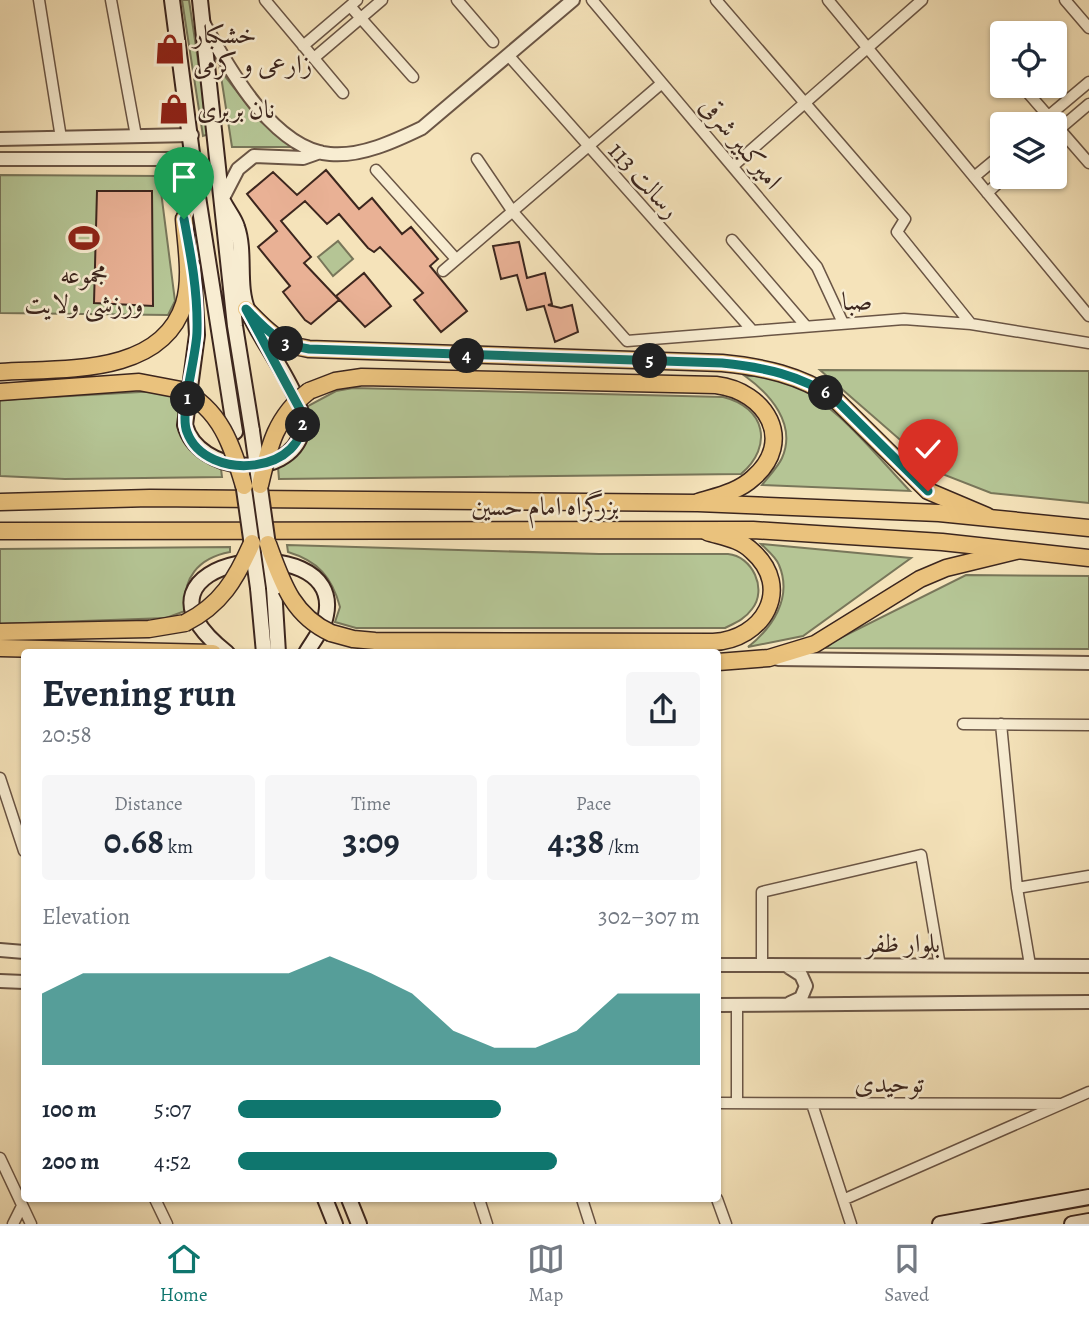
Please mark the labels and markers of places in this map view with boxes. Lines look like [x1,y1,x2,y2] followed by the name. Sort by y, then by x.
[190,17,312,82] place label: خشکبار زارعی و کرمی
[153,32,187,66] shop icon: خشکبار زارعی و کرمی
[157,92,191,126] shop icon: نان بربری
[197,92,275,127] place label: نان بربری
[154,147,214,219] pin
[67,221,101,255] sports icon: مجموعه ورزشی ولایت
[24,257,144,323] place label: مجموعه ورزشی ولایت
[268,326,304,362] pin: 3
[449,338,484,374] pin: 4
[632,344,668,378] pin: 5
[808,376,844,410] pin: 6
[170,382,206,416] pin: 1
[286,408,320,442] pin: 2
[898,419,958,491] pin

